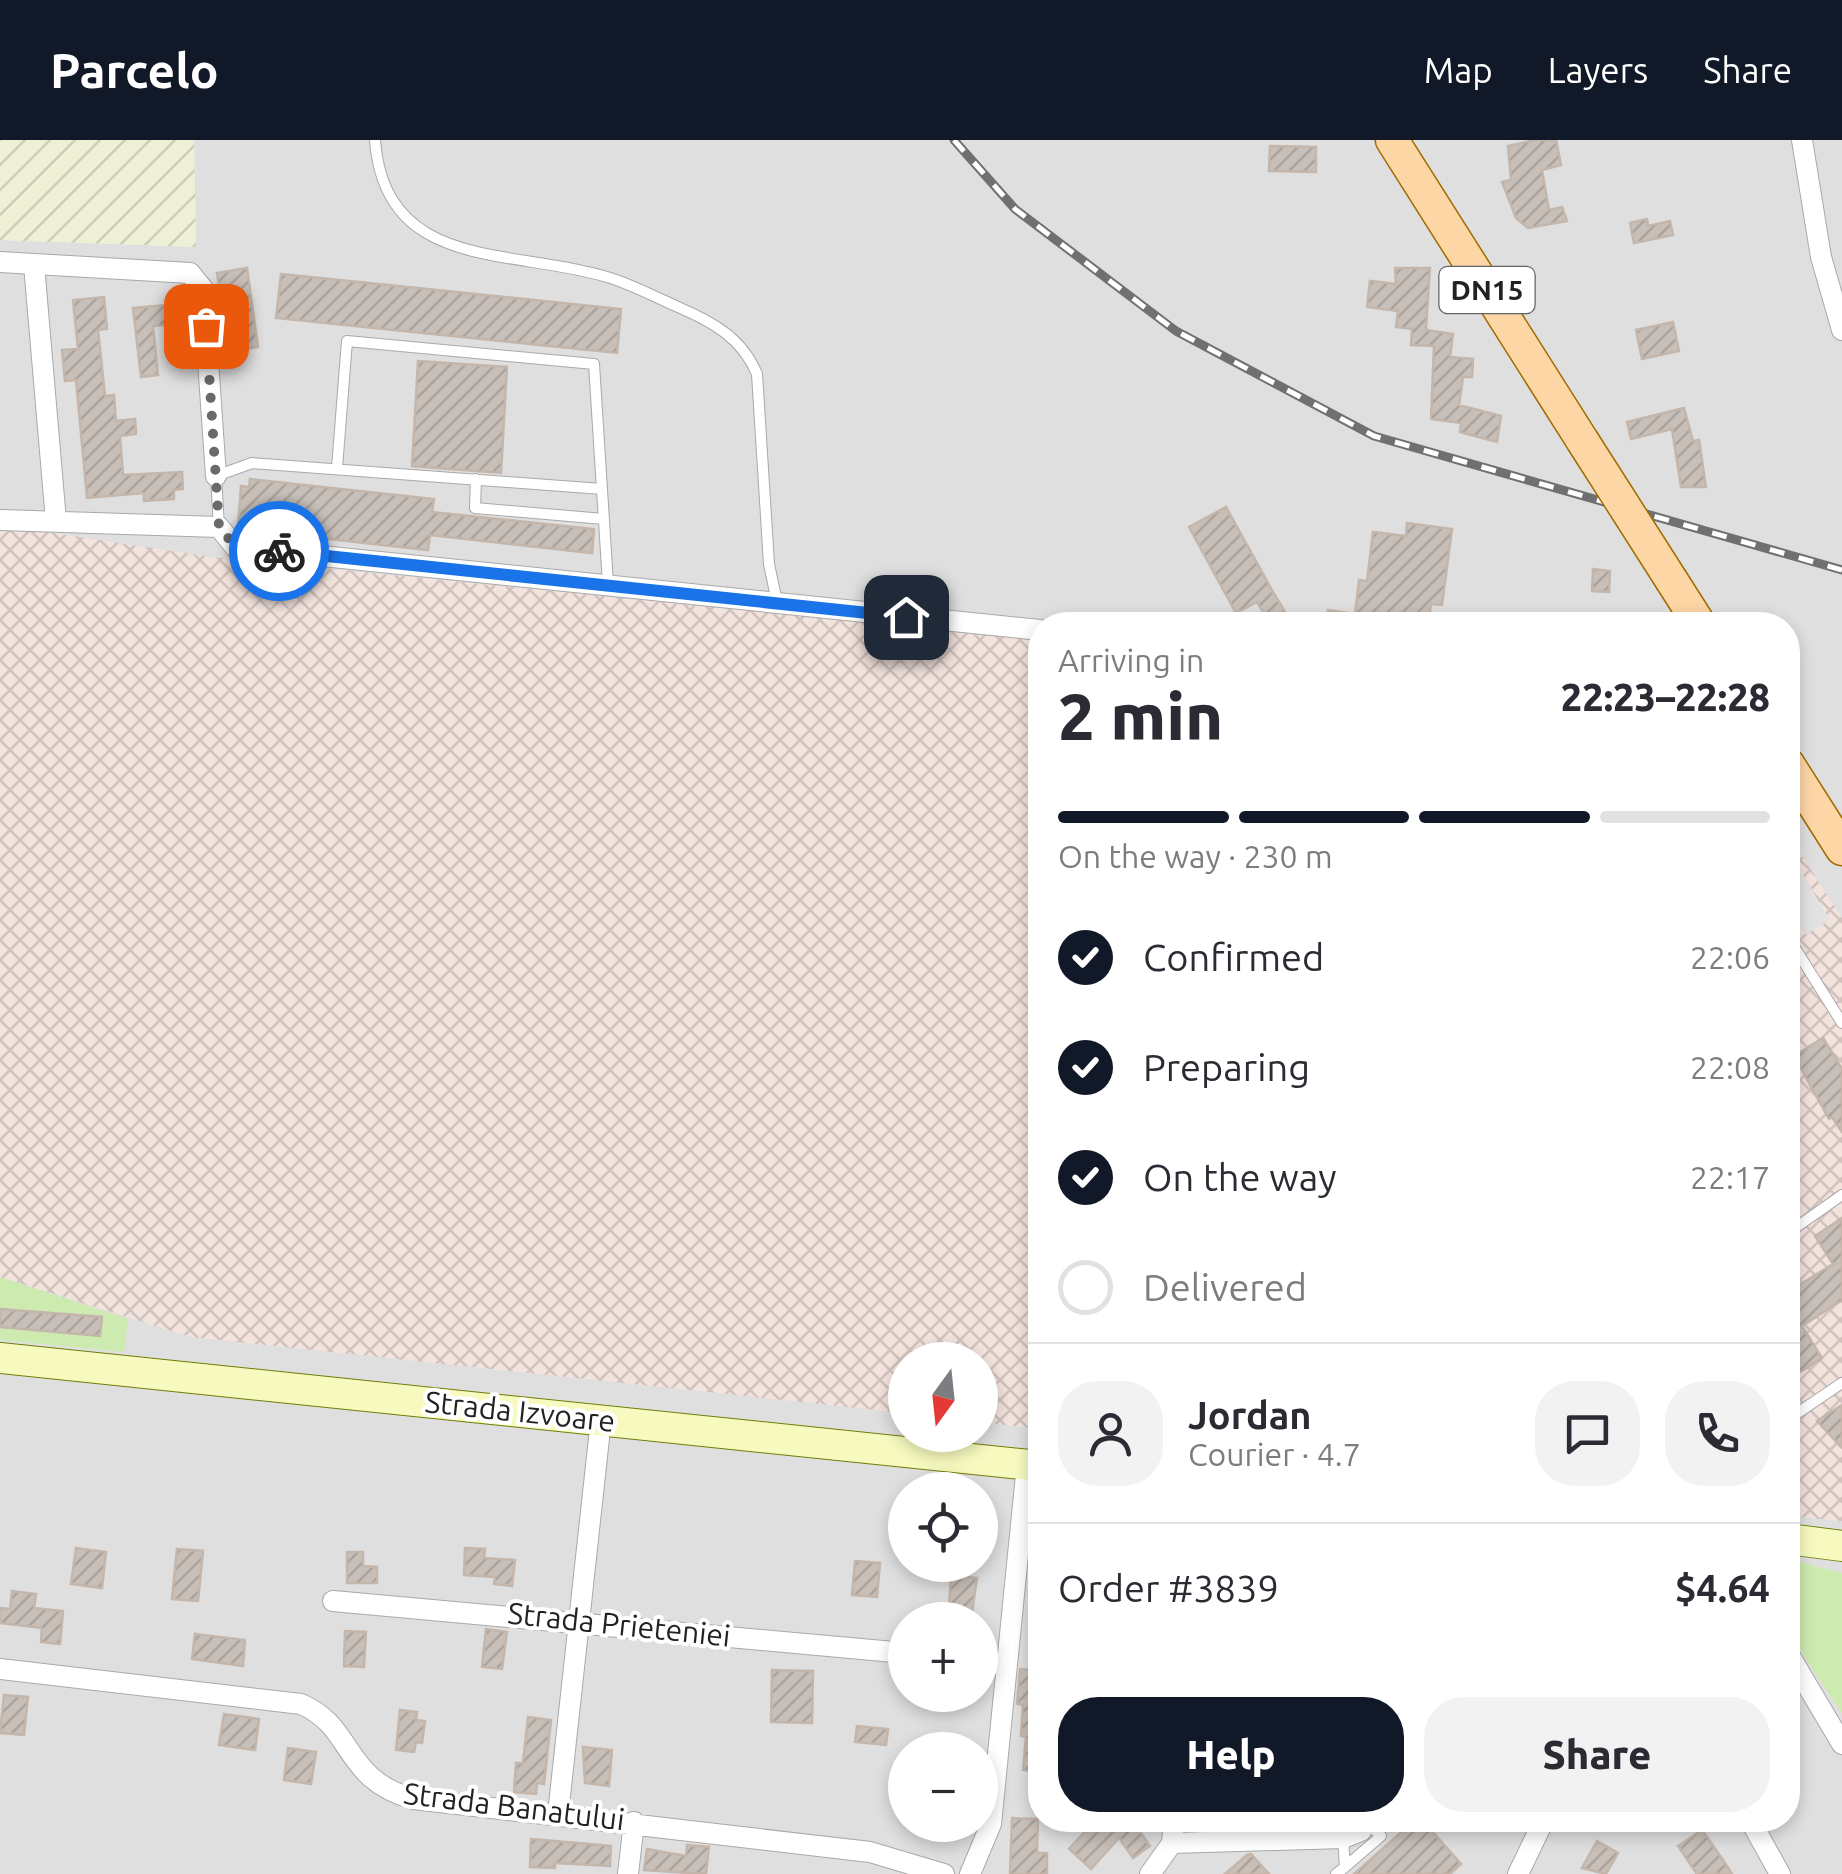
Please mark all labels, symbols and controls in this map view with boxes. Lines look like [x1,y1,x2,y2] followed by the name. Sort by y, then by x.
[50,43,219,97] text: Parcelo
[1424,50,1493,90] text: Map
[1548,50,1648,90] text: Layers
[1703,50,1792,90] text: Share
[1440,267,1534,313] road number: DN15
[164,284,249,369] pin
[179,299,234,354] icon: bag
[229,501,329,601] courier
[252,524,307,579] icon: bike
[864,575,949,660] pin
[879,590,934,645] icon: home
[1058,642,1204,678] text: Arriving in
[1561,676,1770,718] text: 22:23–22:28
[1058,679,1223,752] text: 2 min
[1058,838,1333,874] text: On the way · 230 m
[1058,930,1113,985] icon: check
[1143,936,1324,978] text: Confirmed
[1690,939,1770,975] text: 22:06
[1058,1040,1113,1095] icon: check
[1143,1046,1310,1088] text: Preparing
[1690,1049,1770,1085] text: 22:08
[1058,1150,1113,1205] icon: check
[1143,1156,1336,1198] text: On the way
[1690,1159,1770,1195] text: 22:17
[1143,1266,1307,1308] text: Delivered
[888,1342,998,1452] north arrow
[888,1342,998,1842] map controls
[1058,1381,1163,1486] button: person
[1535,1381,1640,1486] button: chat
[1665,1381,1770,1486] button: phone
[423,1384,617,1438] street label: Strada Izvoare
[1188,1394,1312,1436] text: Jordan
[1188,1436,1361,1472] text: Courier · 4.7
[888,1472,998,1582] button: locate
[1058,1567,1279,1609] text: Order #3839
[1675,1567,1770,1609] text: $4.64
[506,1595,732,1653] street label: Strada Prieteniei
[888,1602,998,1712] button: +
[1058,1697,1404,1812] button: Help
[1424,1697,1770,1812] button: Share
[888,1732,998,1842] button: −
[402,1776,627,1836] street label: Strada Banatului

